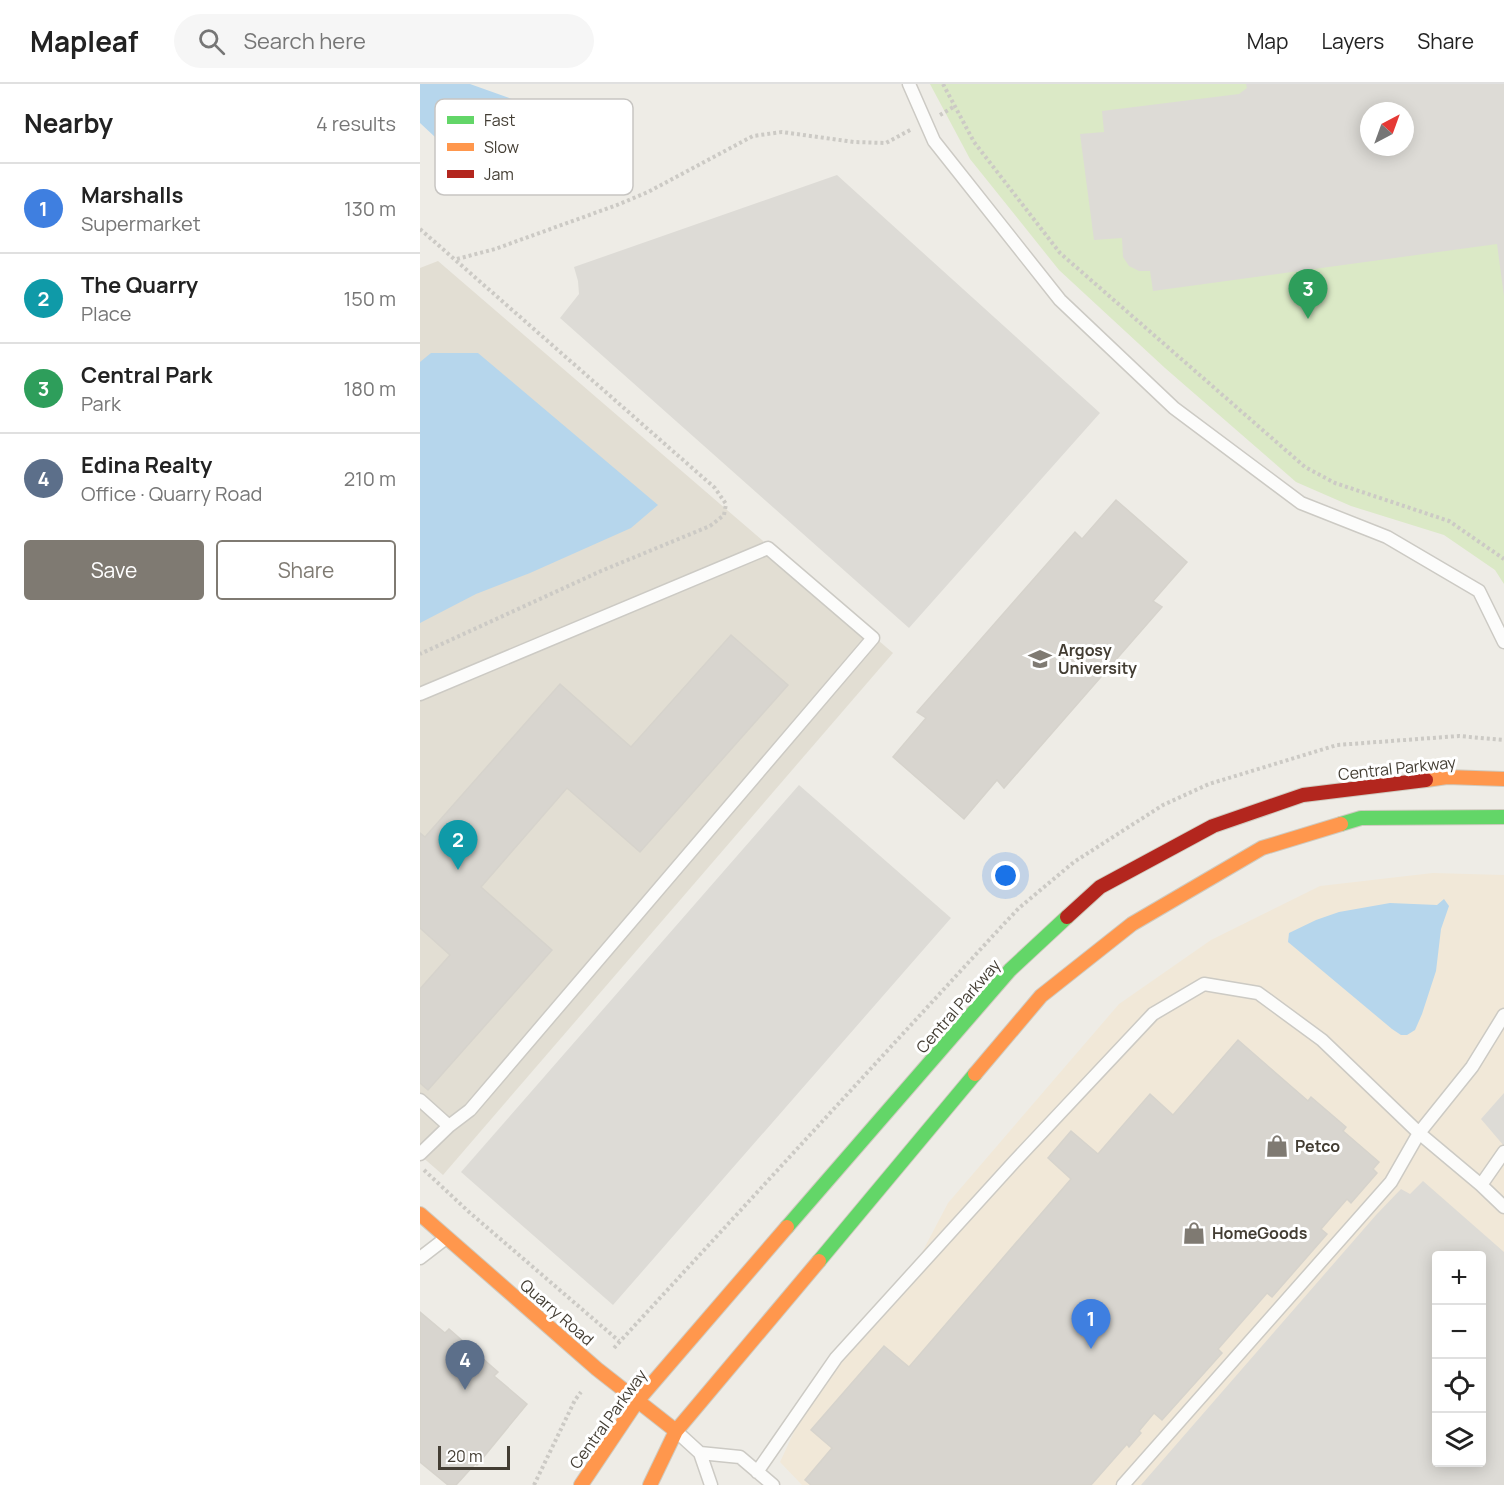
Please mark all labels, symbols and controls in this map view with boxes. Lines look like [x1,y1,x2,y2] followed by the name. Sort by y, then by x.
[174,14,594,68] search box
[30,22,138,60] text: Mapleaf
[195,25,228,58] icon: search
[243,26,366,56] text: Search here
[1247,27,1288,55] text: Map
[1321,27,1384,55] text: Layers
[1417,27,1474,55] text: Share
[435,99,633,195] legend
[1360,102,1414,156] north arrow
[24,105,113,141] text: Nearby
[484,109,515,131] text: Fast
[316,110,396,137] text: 4 results
[484,136,519,158] text: Slow
[484,163,514,185] text: Jam
[81,180,183,210] text: Marshalls
[39,195,48,222] text: 1
[344,195,396,222] text: 130 m
[81,210,201,237] text: Supermarket
[81,270,198,300] text: The Quarry
[1288,270,1328,319] pin: 3
[38,285,49,312] text: 2
[343,285,396,312] text: 150 m
[81,300,131,327] text: Place
[81,360,212,390] text: Central Park
[38,375,49,402] text: 3
[343,375,396,402] text: 180 m
[81,390,121,417] text: Park
[81,450,212,480] text: Edina Realty
[37,465,50,492] text: 4
[344,465,396,492] text: 210 m
[81,480,262,507] text: Office · Quarry Road
[24,540,204,600] button: Save
[216,540,396,600] button: Share
[1058,639,1137,679] place label: Argosy University
[1027,646,1053,672] school or university icon: Argosy University
[1337,751,1458,785] street label: Central Parkway
[438,820,477,870] pin: 2
[991,861,1020,890] your location
[911,954,1005,1058] street label: Central Parkway
[1264,1133,1290,1159] shop icon: Petco
[1295,1135,1340,1157] place label: Petco
[1181,1220,1207,1246] shop icon: HomeGoods
[1212,1222,1308,1244] place label: HomeGoods
[1432,1251,1486,1467] map controls
[1432,1251,1486,1305] button: +
[515,1274,599,1350] street label: Quarry Road
[1072,1300,1110,1349] pin: 1
[1432,1305,1486,1359] button: −
[446,1340,484,1390] pin: 4
[1432,1359,1486,1413] button: locate
[564,1364,652,1473] street label: Central Parkway
[1432,1413,1486,1467] button: layers
[438,1443,510,1470] scale bar
[447,1445,483,1467] text: 20 m

